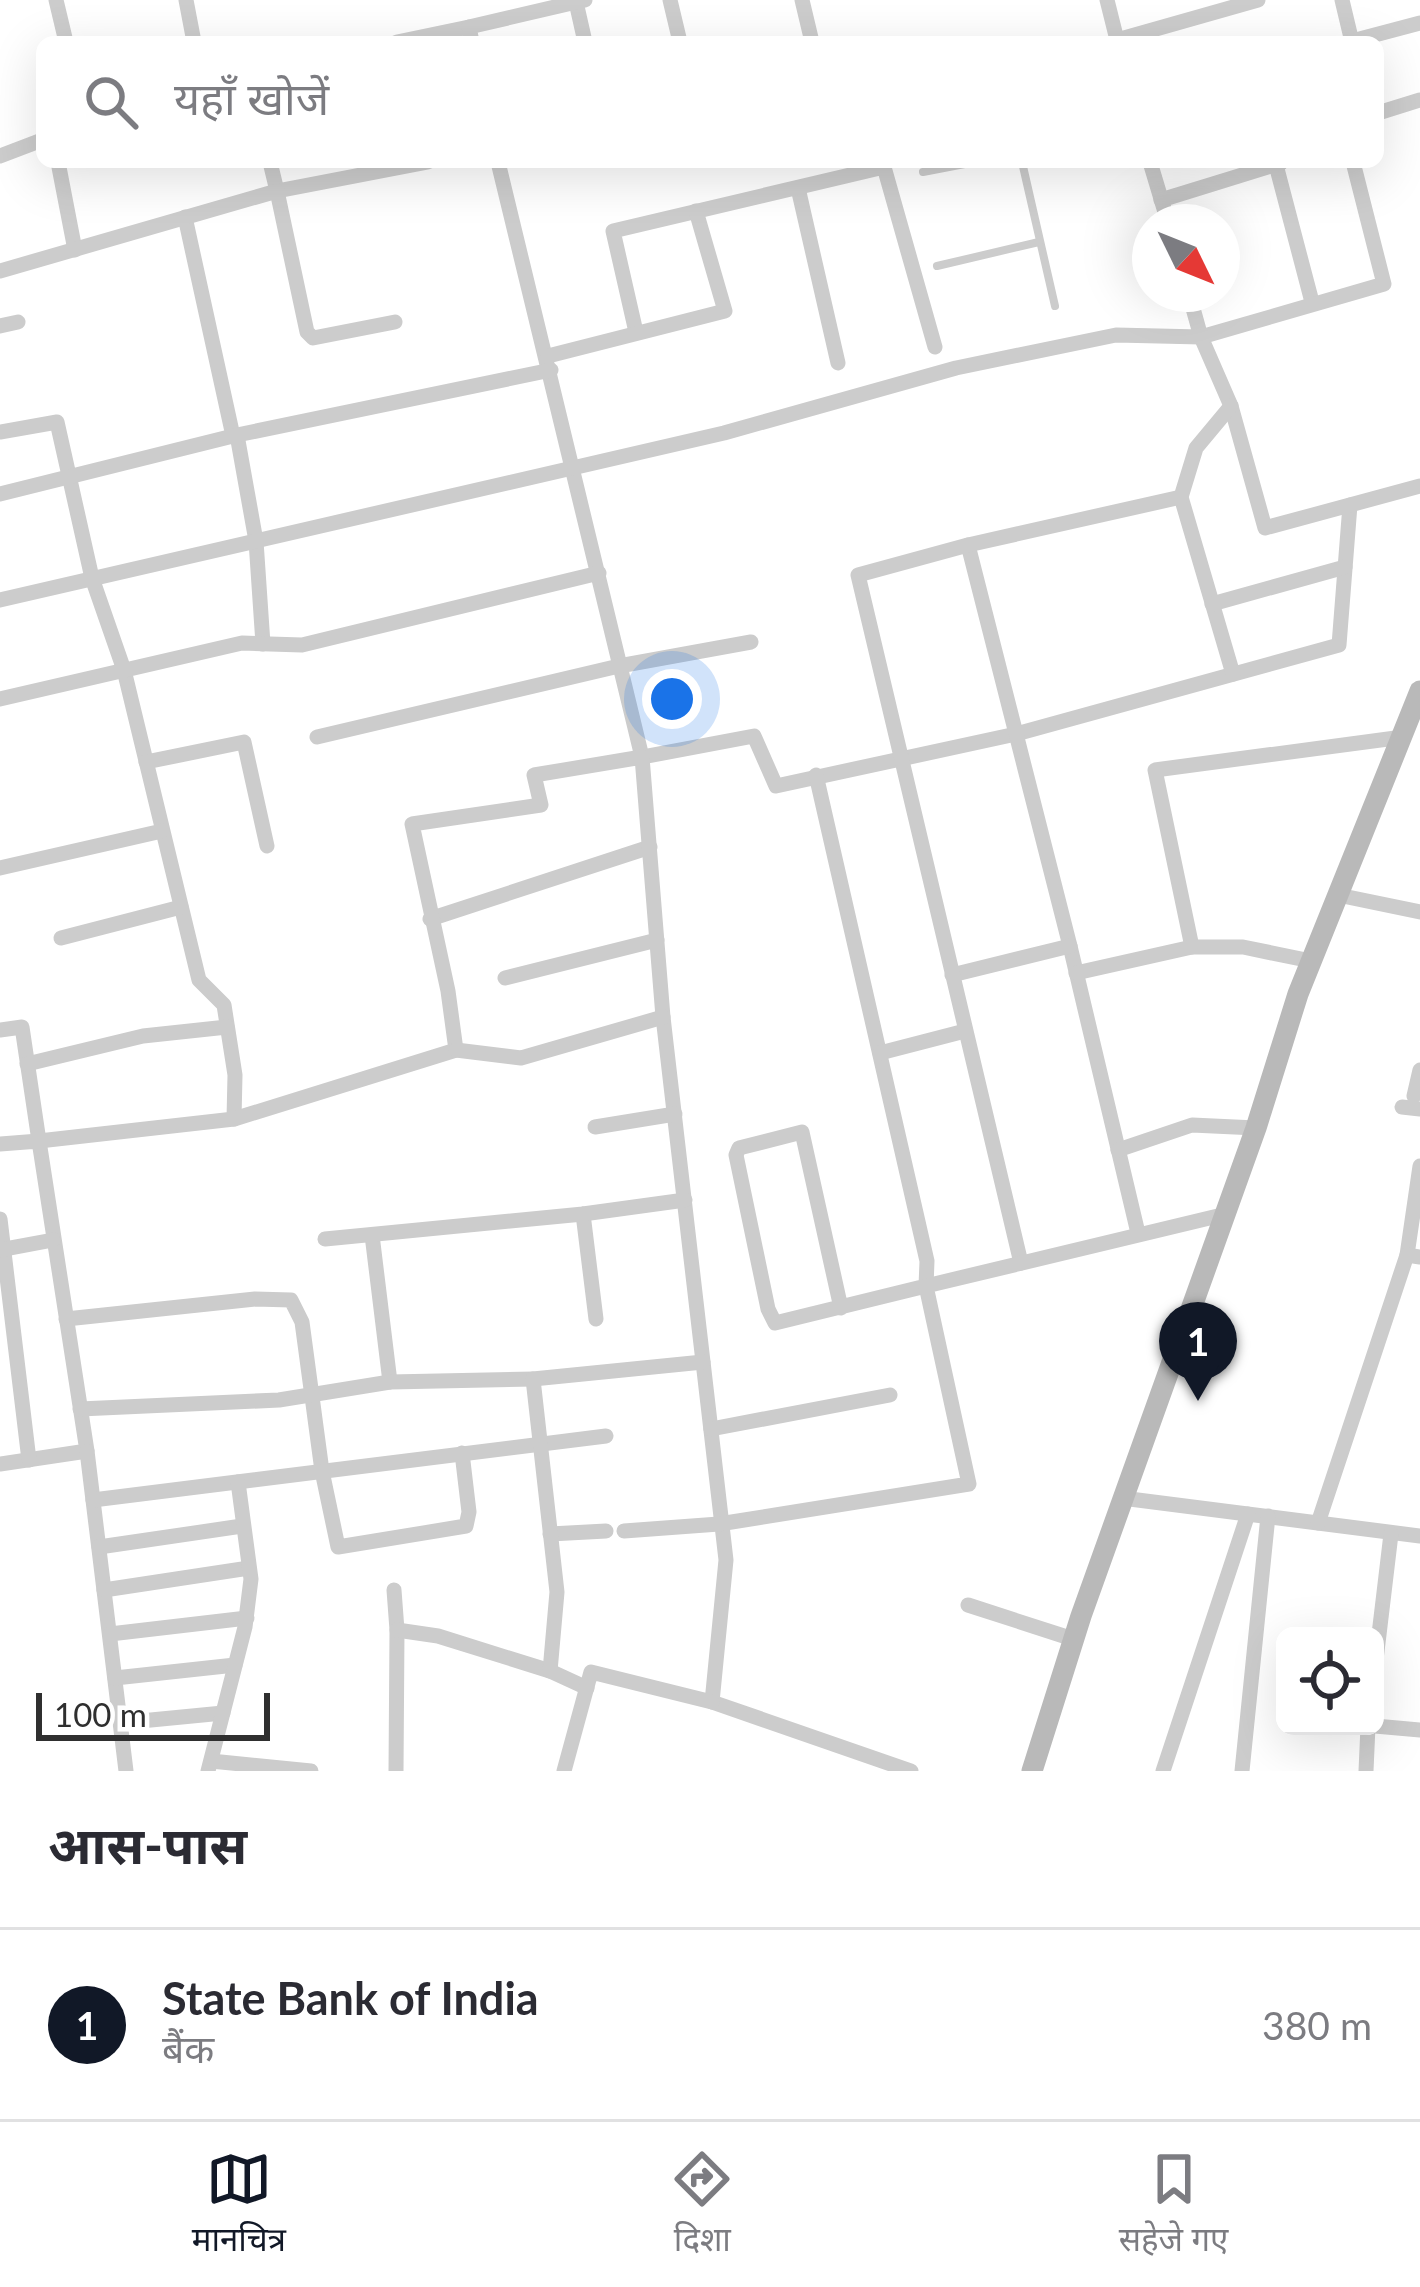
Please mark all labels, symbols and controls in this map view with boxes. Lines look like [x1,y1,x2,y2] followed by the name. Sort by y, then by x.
[36,36,1384,168] search box
[78,69,144,135] icon: search
[174,71,329,125] text: यहाँ खोजें
[1132,204,1240,312] north arrow
[642,669,702,729] your location
[1159,1302,1237,1401] pin: 1
[1276,1627,1384,1735] map controls
[1276,1627,1384,1735] button: locate
[36,1687,270,1740] scale bar
[54,1694,147,1734] text: 100 m
[48,1814,247,1875] text: आस-पास
[162,1971,539,2025] text: State Bank of India
[76,2002,98,2048] text: 1
[1262,2002,1372,2048] text: 380 m
[162,2025,214,2071] text: बैंक
[192,2146,286,2264] tab: मानचित्र
[669,2146,735,2264] tab: दिशा
[1119,2146,1228,2264] tab: सहेजे गए

